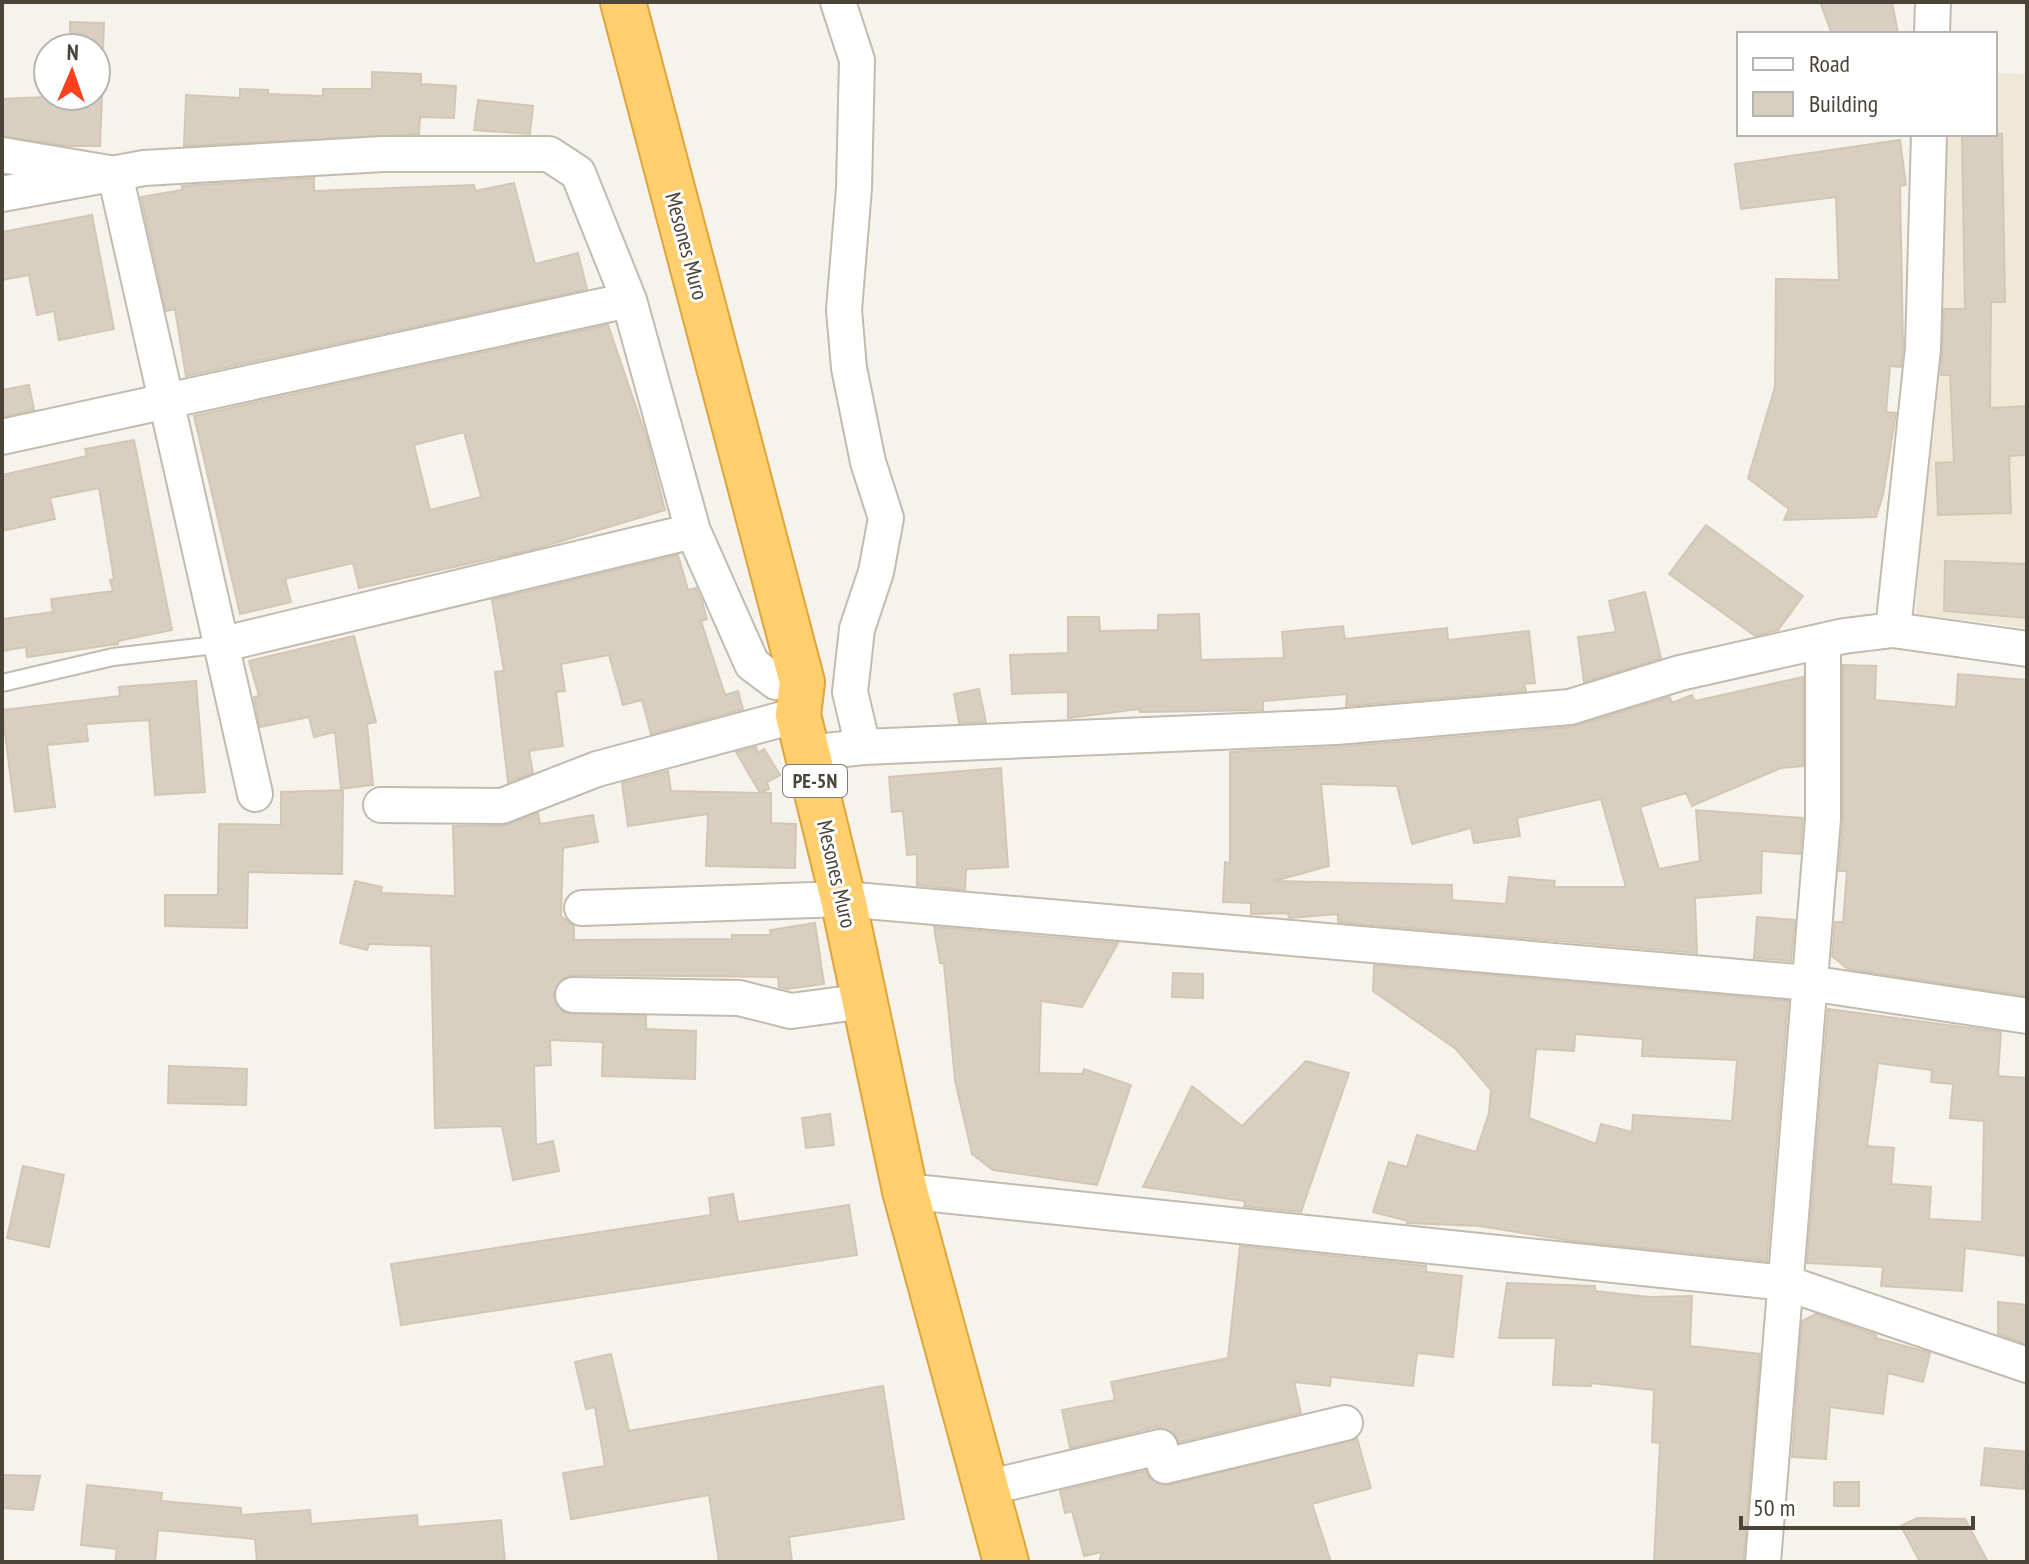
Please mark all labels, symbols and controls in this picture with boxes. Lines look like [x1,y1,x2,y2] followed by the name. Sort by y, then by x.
[32,32,112,112] north arrow
[1737,32,1997,136] legend
[66,38,79,66] text: N
[1809,48,1850,79] text: Road
[1809,88,1878,119] text: Building
[659,189,715,303] street label: Mesones Muro
[783,765,847,797] road number: PE-5N
[811,817,863,931] street label: Mesones Muro
[1741,1480,1973,1530] scale bar
[1753,1492,1795,1523] text: 50 m

